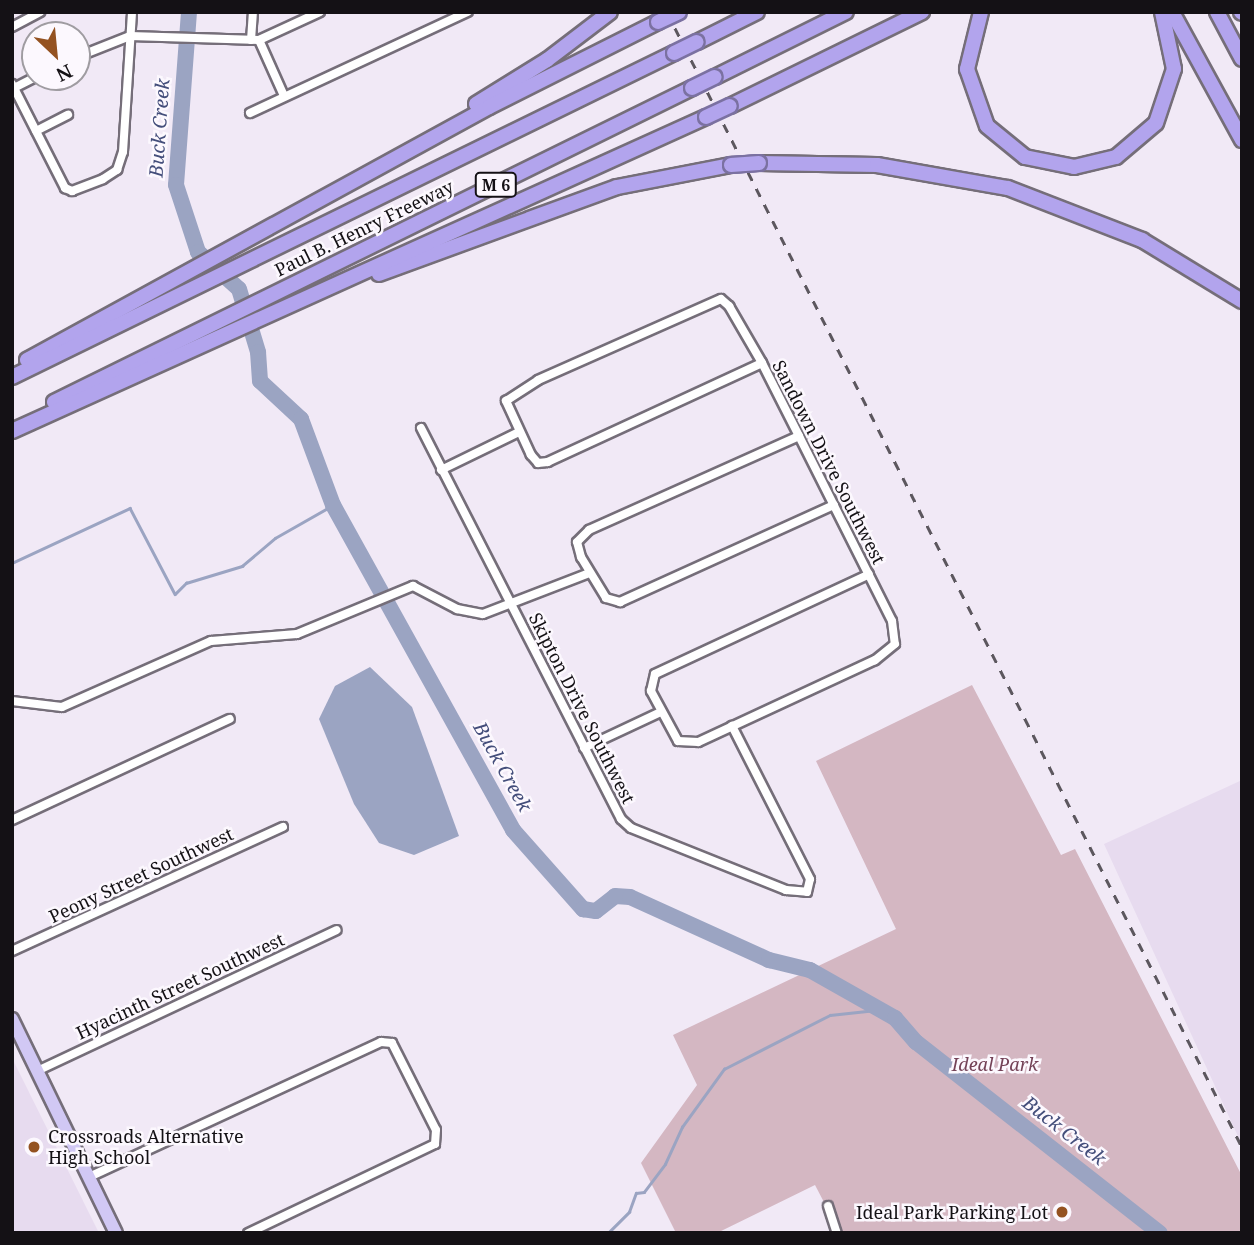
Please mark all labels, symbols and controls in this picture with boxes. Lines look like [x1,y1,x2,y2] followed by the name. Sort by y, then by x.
[21,21,91,91] north arrow
[52,58,77,88] text: N
[145,78,175,178] water label: Buck Creek
[473,172,519,197] road number: M 6
[271,175,457,281] street label: Paul B. Henry Freeway
[768,356,890,568] street label: Sandown Drive Southwest
[524,609,640,807] street label: Skipton Drive Southwest
[468,718,536,816] water label: Buck Creek
[45,823,237,927] street label: Peony Street Southwest
[73,928,287,1044] street label: Hyacinth Street Southwest
[952,1053,1038,1075] park label: Ideal Park
[1018,1092,1110,1170] water label: Buck Creek
[48,1126,244,1168] place label: Crossroads Alternative High School
[26,1139,42,1155] marker: Crossroads Alternative High School
[856,1201,1048,1223] place label: Ideal Park Parking Lot
[1054,1204,1070,1220] marker: Ideal Park Parking Lot

